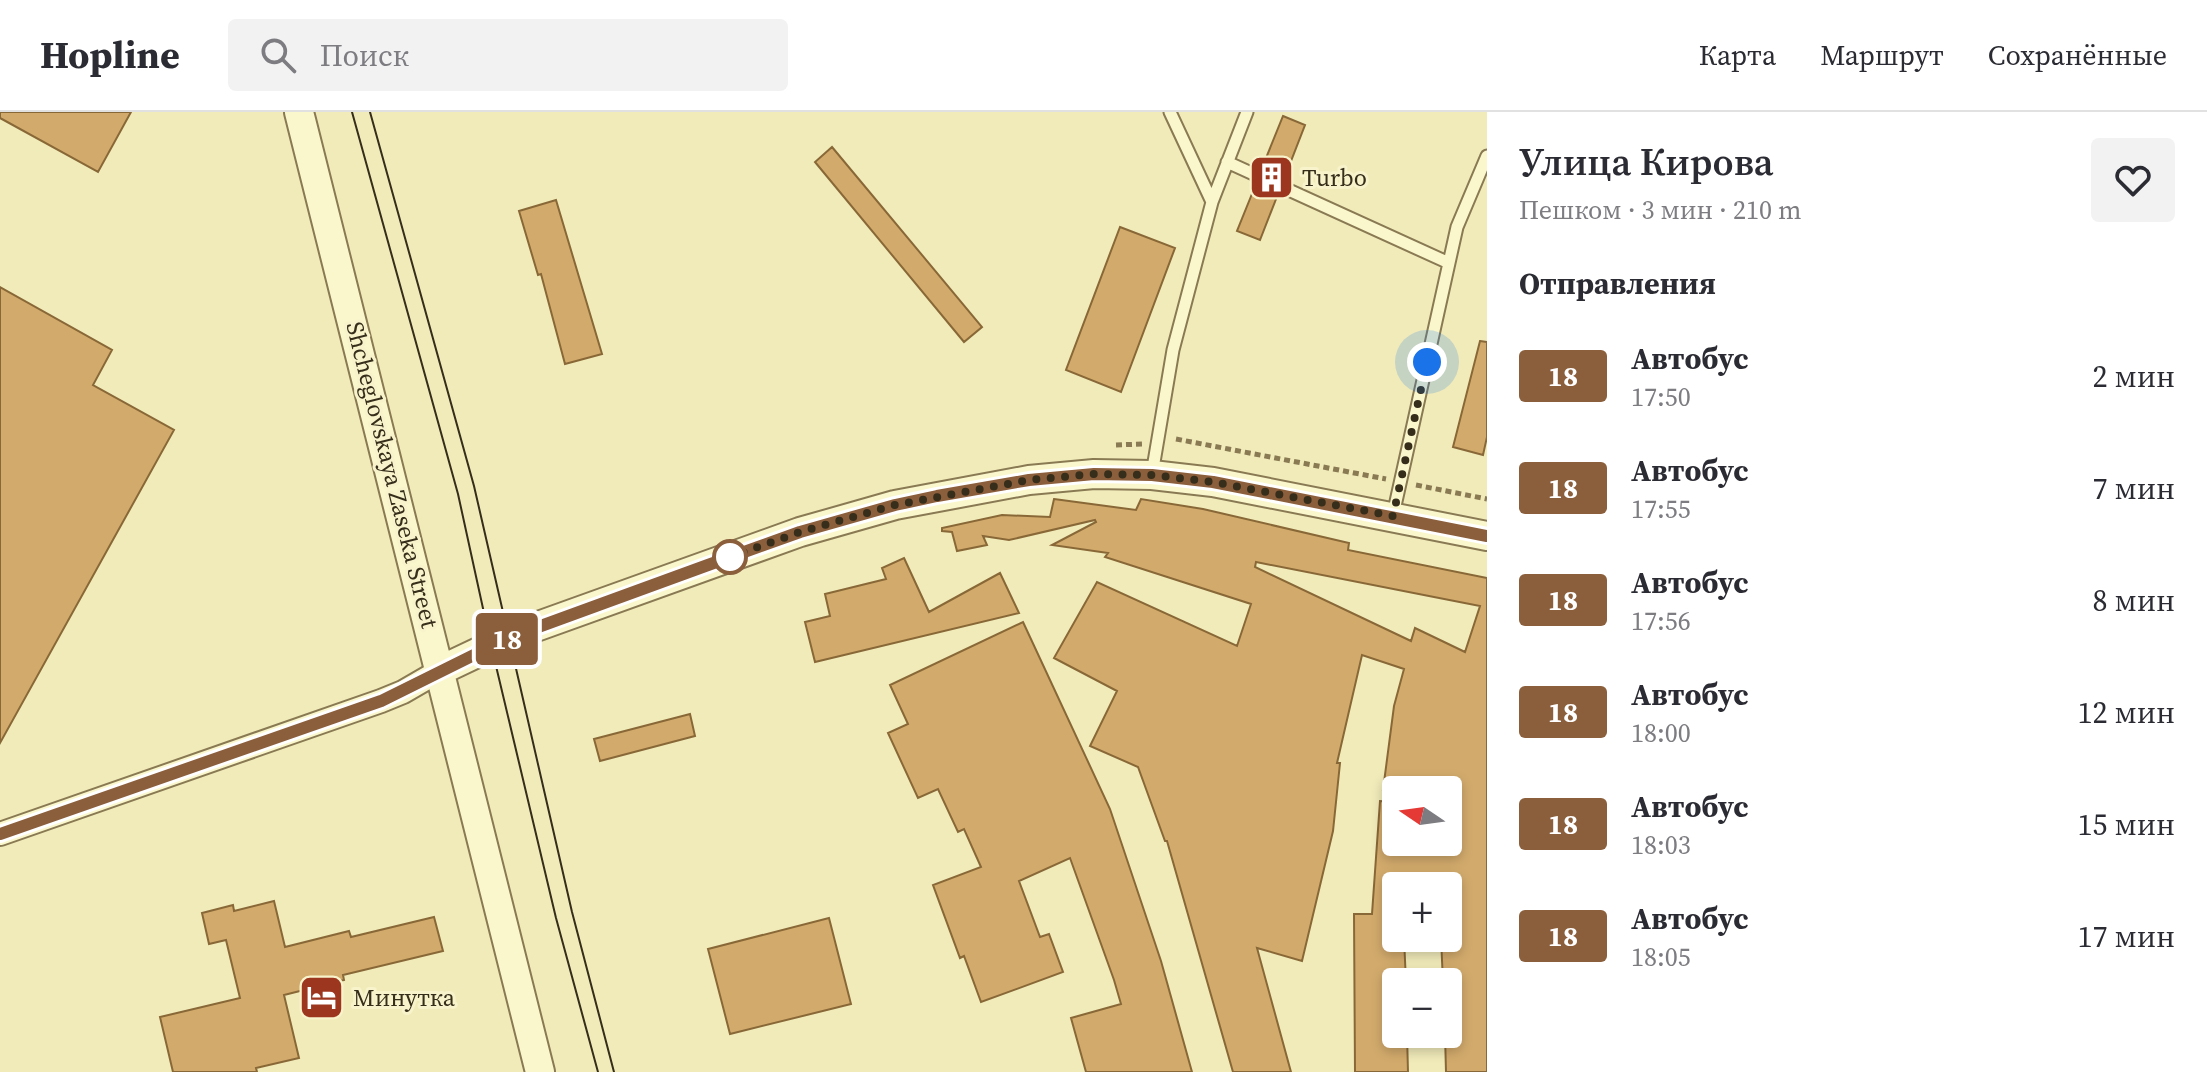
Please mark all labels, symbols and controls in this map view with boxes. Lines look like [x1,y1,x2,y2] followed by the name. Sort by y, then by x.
[228,19,788,91] search box
[40,29,180,81] text: Hopline
[256,33,300,77] icon: search
[320,35,409,76] text: Поиск
[1699,36,1776,74] text: Карта
[1820,36,1944,74] text: Маршрут
[1988,36,2167,74] text: Сохранённые
[1519,136,1774,188] text: Улица Кирова
[2091,138,2175,222] button: heart
[1247,154,1295,202] building icon: Turbo
[1302,161,1367,194] place label: Turbo
[1519,192,1801,228] text: Пешком · 3 мин · 210 m
[1519,263,1716,304] text: Отправления
[338,318,447,632] street label: Shcheglovskaya Zaseka Street
[1631,338,1749,379] text: Автобус
[1407,342,1447,382] your location
[2092,356,2175,397] text: 2 мин
[1548,357,1578,395] text: 18
[1631,379,1691,415] text: 17:50
[1631,450,1749,491] text: Автобус
[2092,468,2175,509] text: 7 мин
[1548,469,1578,507] text: 18
[1631,491,1691,527] text: 17:55
[713,540,747,574] unlabelled marker
[1631,562,1749,603] text: Автобус
[2092,580,2175,621] text: 8 мин
[1548,581,1578,619] text: 18
[1631,603,1691,639] text: 17:56
[471,613,543,665] line badge: 18
[492,620,522,658] text: 18
[1631,674,1749,715] text: Автобус
[2077,692,2175,733] text: 12 мин
[1548,693,1578,731] text: 18
[1631,715,1691,751] text: 18:00
[1382,776,1462,856] north arrow
[1382,776,1462,1048] map controls
[1631,786,1749,827] text: Автобус
[2077,804,2175,845] text: 15 мин
[1548,805,1578,843] text: 18
[1631,827,1691,863] text: 18:03
[1382,872,1462,952] button: +
[1631,898,1749,939] text: Автобус
[2077,916,2175,957] text: 17 мин
[1548,917,1578,955] text: 18
[1631,939,1691,975] text: 18:05
[1382,968,1462,1048] button: −
[298,974,346,1022] hotel icon: Минутка
[353,981,456,1014] place label: Минутка

